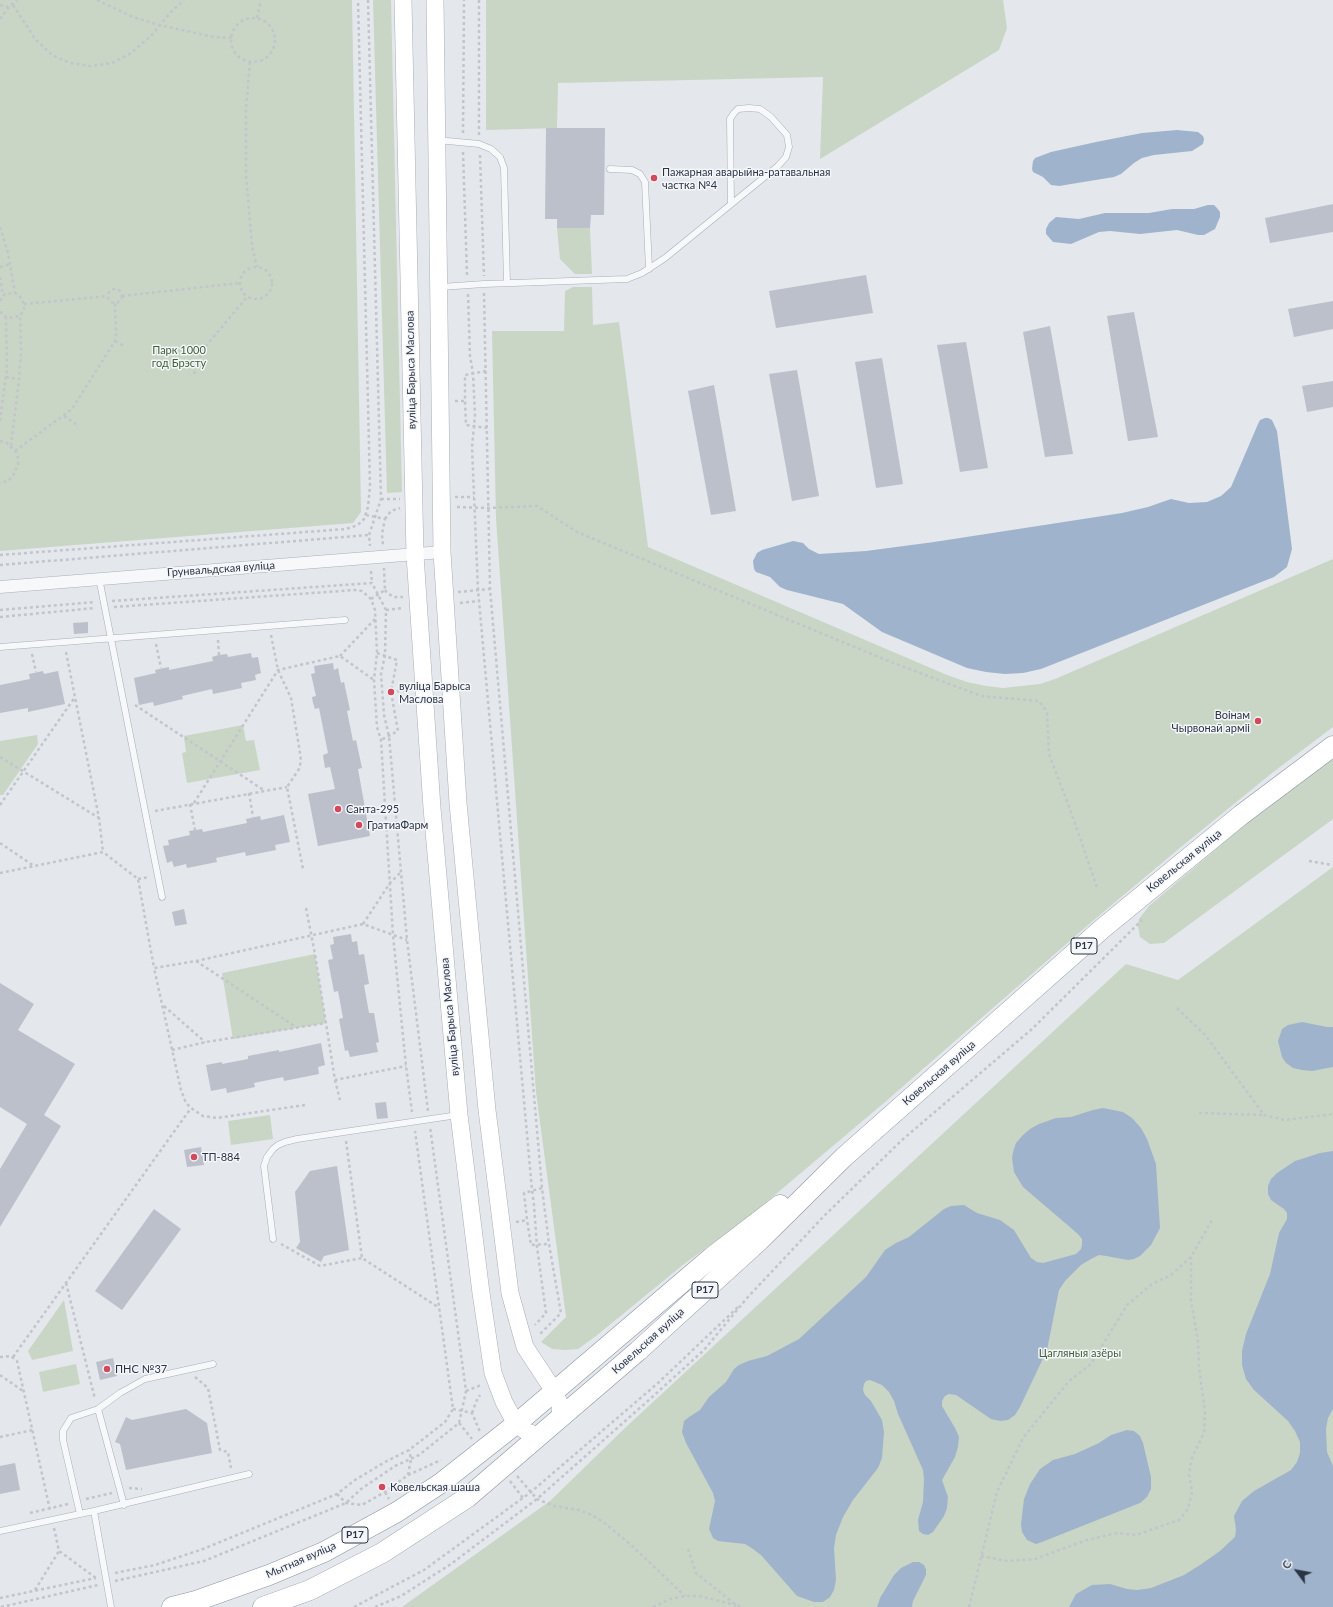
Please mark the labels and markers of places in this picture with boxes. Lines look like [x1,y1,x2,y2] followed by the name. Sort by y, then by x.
[662,165,830,191] place label: Пажарная аварыйна-ратавальная частка №4
[649,173,659,183] marker: Пажарная аварыйна-ратавальная частка №4
[399,679,471,705] place label: вуліца Барыса Маслова
[386,687,396,697] marker: вуліца Барыса Маслова
[1172,708,1250,734] place label: Воінам Чырвонай арміі
[1253,716,1263,726] marker: Воінам Чырвонай арміі
[346,802,399,816] place label: Санта-295
[333,804,343,814] marker: Санта-295
[367,818,428,832] place label: ГратиаФарм
[354,820,364,830] marker: ГратиаФарм
[202,1150,240,1164] place label: ТП-884
[189,1152,199,1162] marker: ТП-884
[115,1362,167,1376] place label: ПНС №37
[102,1364,112,1374] marker: ПНС №37
[390,1480,480,1494] place label: Ковельская шаша
[377,1482,387,1492] marker: Ковельская шаша

